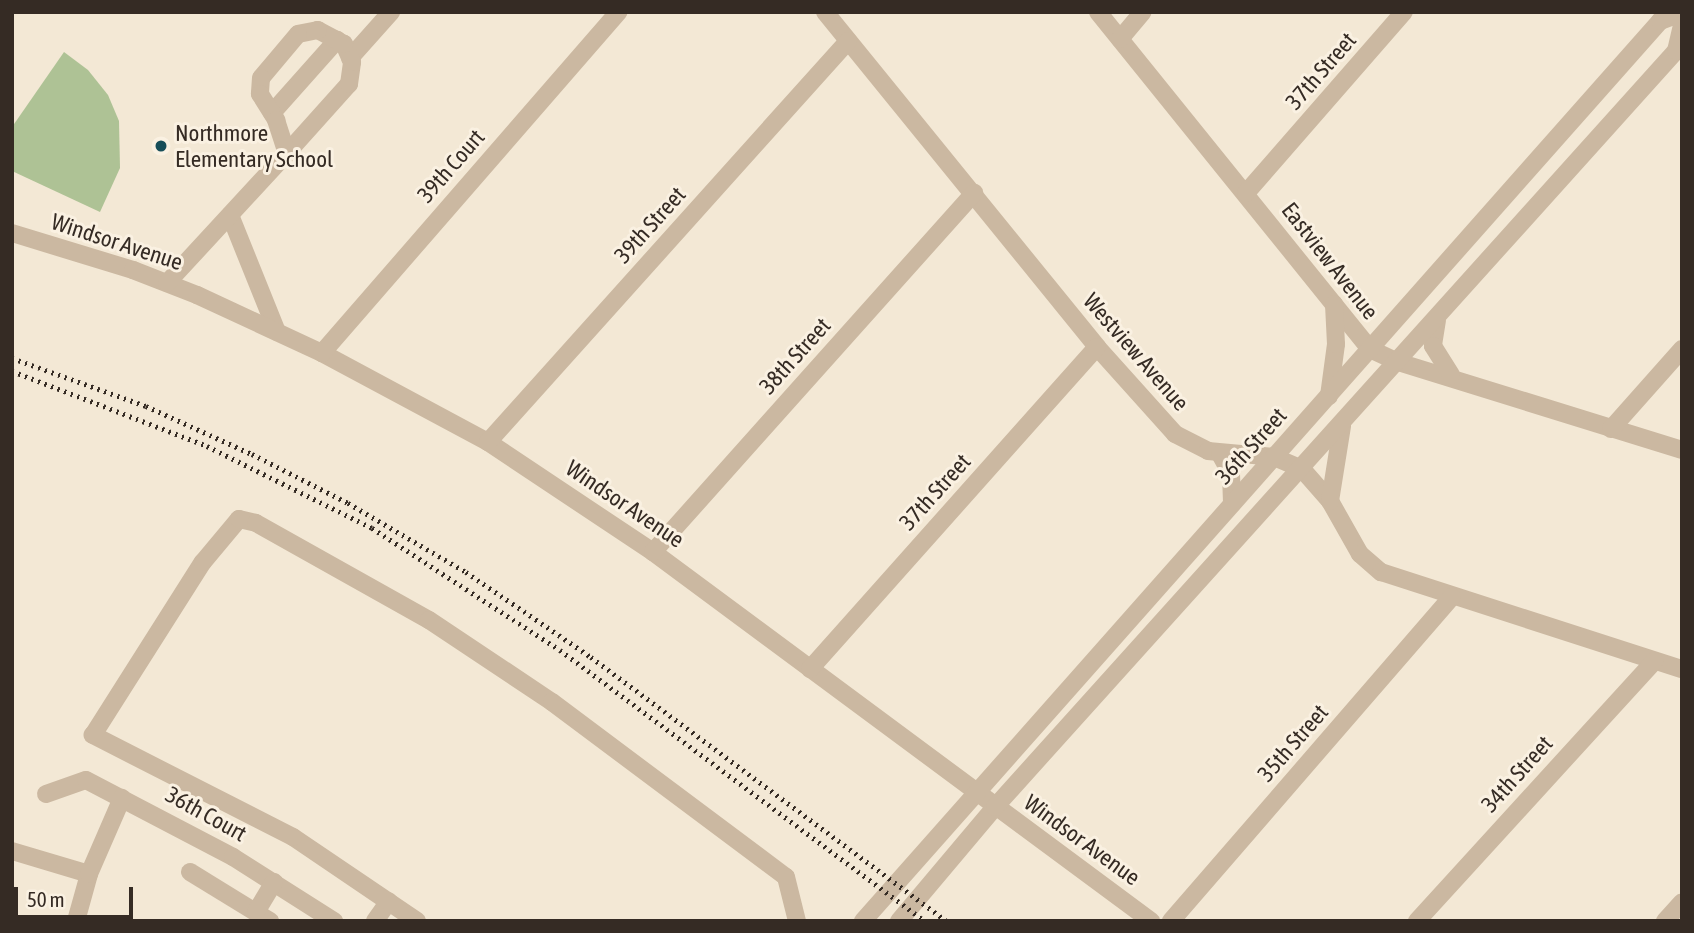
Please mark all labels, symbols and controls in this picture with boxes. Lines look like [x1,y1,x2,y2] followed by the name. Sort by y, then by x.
[1280,27,1362,115] street label: 37th Street
[175,119,333,173] place label: Northmore Elementary School
[412,124,490,208] street label: 39th Court
[153,138,169,154] marker: Northmore Elementary School
[609,181,691,269] street label: 39th Street
[1276,197,1384,325] street label: Eastview Avenue
[48,208,186,276] street label: Windsor Avenue
[1077,288,1195,416] street label: Westview Avenue
[754,312,836,400] street label: 38th Street
[1210,402,1292,490] street label: 36th Street
[894,448,976,536] street label: 37th Street
[561,454,689,554] street label: Windsor Avenue
[1252,699,1334,787] street label: 35th Street
[1476,730,1558,818] street label: 34th Street
[161,781,251,847] street label: 36th Court
[1019,789,1145,891] street label: Windsor Avenue
[18,874,136,918] scale bar
[27,887,65,911] text: 50 m

